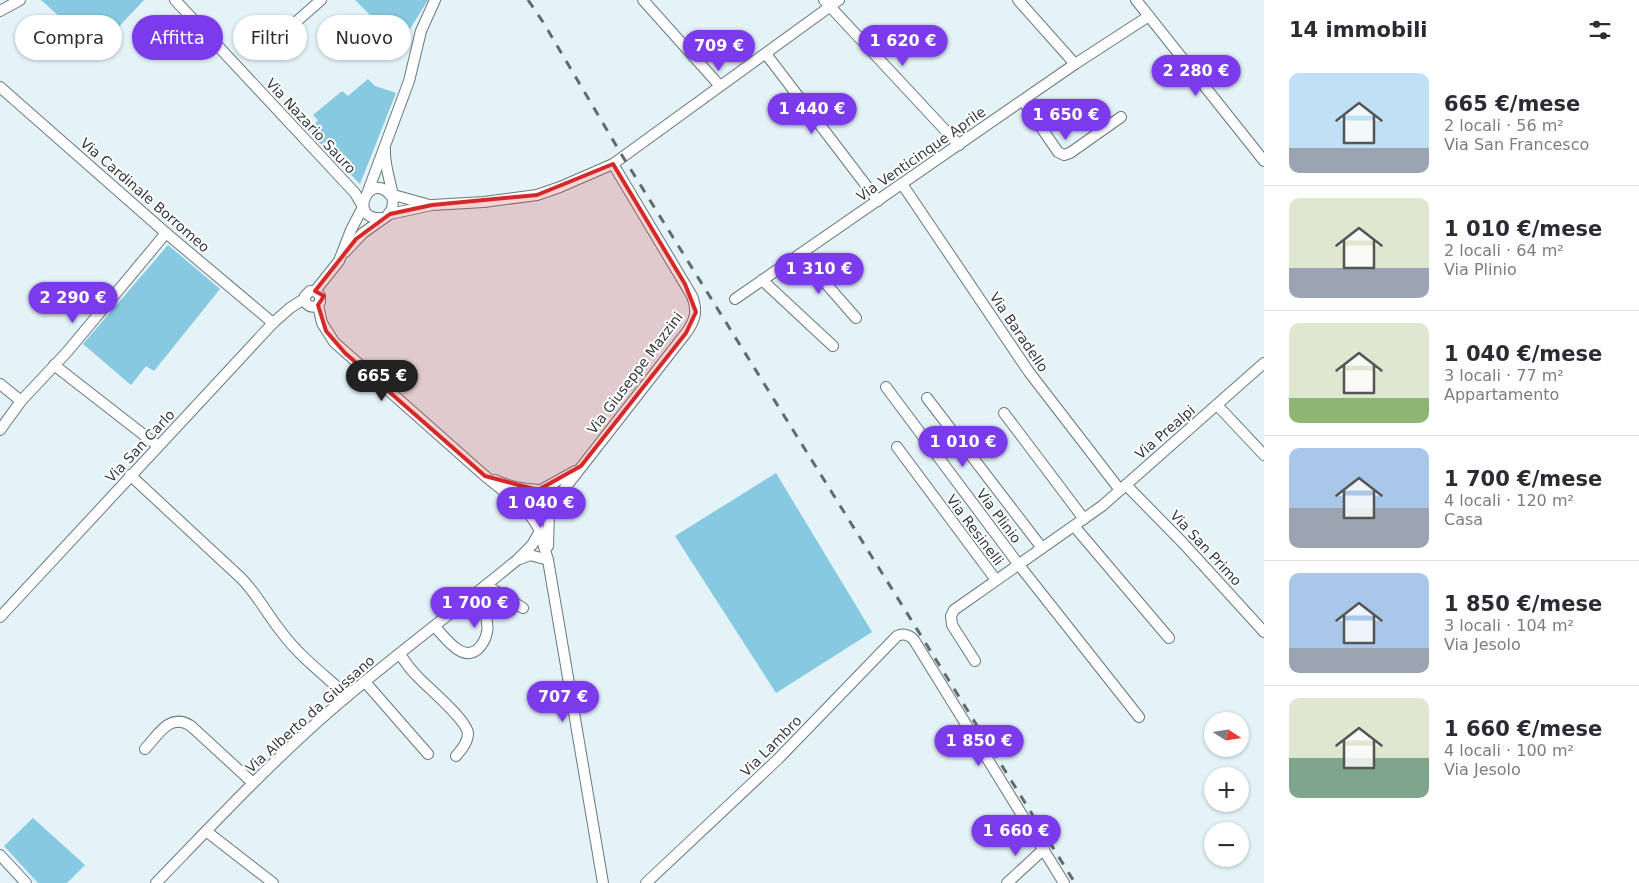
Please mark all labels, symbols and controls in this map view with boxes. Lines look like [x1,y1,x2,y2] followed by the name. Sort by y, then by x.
[15,15,122,60] chip: Compra
[132,15,223,60] chip: Affitta
[233,15,307,60] chip: Filtri
[317,15,411,60] chip: Nuovo
[1586,16,1614,44] icon: filters
[1289,18,1428,42] text: 14 immobili
[857,24,949,67] pin: 1 620 €
[684,30,754,72] pin: 709 €
[870,31,936,50] text: 1 620 €
[694,36,744,55] text: 709 €
[1150,54,1242,97] pin: 2 280 €
[1163,61,1229,80] text: 2 280 €
[263,75,359,177] street label: Via Nazario Sauro
[766,92,858,135] pin: 1 440 €
[1444,92,1580,116] text: 665 €/mese
[1329,93,1389,153] icon: home
[1020,98,1112,141] pin: 1 650 €
[779,99,845,118] text: 1 440 €
[854,103,988,205] street label: Via Venticinque Aprile
[1033,105,1099,124] text: 1 650 €
[1444,116,1564,135] text: 2 locali · 56 m²
[77,135,213,255] street label: Via Cardinale Borromeo
[1444,135,1589,154] text: Via San Francesco
[1444,217,1602,241] text: 1 010 €/mese
[1329,218,1389,278] icon: home
[1444,241,1564,260] text: 2 locali · 64 m²
[773,252,865,295] pin: 1 310 €
[786,259,852,278] text: 1 310 €
[1444,260,1517,279] text: Via Plinio
[27,282,119,324] pin: 2 290 €
[40,288,106,307] text: 2 290 €
[986,289,1052,375] street label: Via Baradello
[584,309,686,437] street label: Via Giuseppe Mazzini
[1444,342,1602,366] text: 1 040 €/mese
[1329,343,1389,403] icon: home
[347,360,417,402] pin: 665 €
[357,366,407,385] text: 665 €
[1444,366,1564,385] text: 3 locali · 77 m²
[1444,385,1559,404] text: Appartamento
[1132,402,1198,462] street label: Via Prealpi
[102,406,178,486] street label: Via San Carlo
[917,426,1009,468] pin: 1 010 €
[930,432,996,451] text: 1 010 €
[1444,467,1602,491] text: 1 700 €/mese
[1329,468,1389,528] icon: home
[495,486,587,529] pin: 1 040 €
[973,486,1025,546] street label: Via Plinio
[1444,491,1574,510] text: 4 locali · 120 m²
[943,492,1007,568] street label: Via Resinelli
[508,493,574,512] text: 1 040 €
[1167,507,1245,589] street label: Via San Primo
[1444,510,1483,529] text: Casa
[429,586,521,629] pin: 1 700 €
[1444,592,1602,616] text: 1 850 €/mese
[442,593,508,612] text: 1 700 €
[1329,593,1389,653] icon: home
[1444,616,1574,635] text: 3 locali · 104 m²
[1444,635,1521,654] text: Via Jesolo
[242,652,378,776] street label: Via Alberto da Giussano
[528,680,598,723] pin: 707 €
[538,687,588,706] text: 707 €
[737,712,805,780] street label: Via Lambro
[1204,712,1249,758] north arrow
[1204,712,1249,867] map controls
[1444,717,1602,741] text: 1 660 €/mese
[1329,718,1389,778] icon: home
[933,724,1025,767] pin: 1 850 €
[946,731,1012,750] text: 1 850 €
[1444,741,1574,760] text: 4 locali · 100 m²
[1444,760,1521,779] text: Via Jesolo
[1204,767,1249,812] button: +
[970,814,1062,857] pin: 1 660 €
[983,821,1049,840] text: 1 660 €
[1204,822,1249,867] button: −

